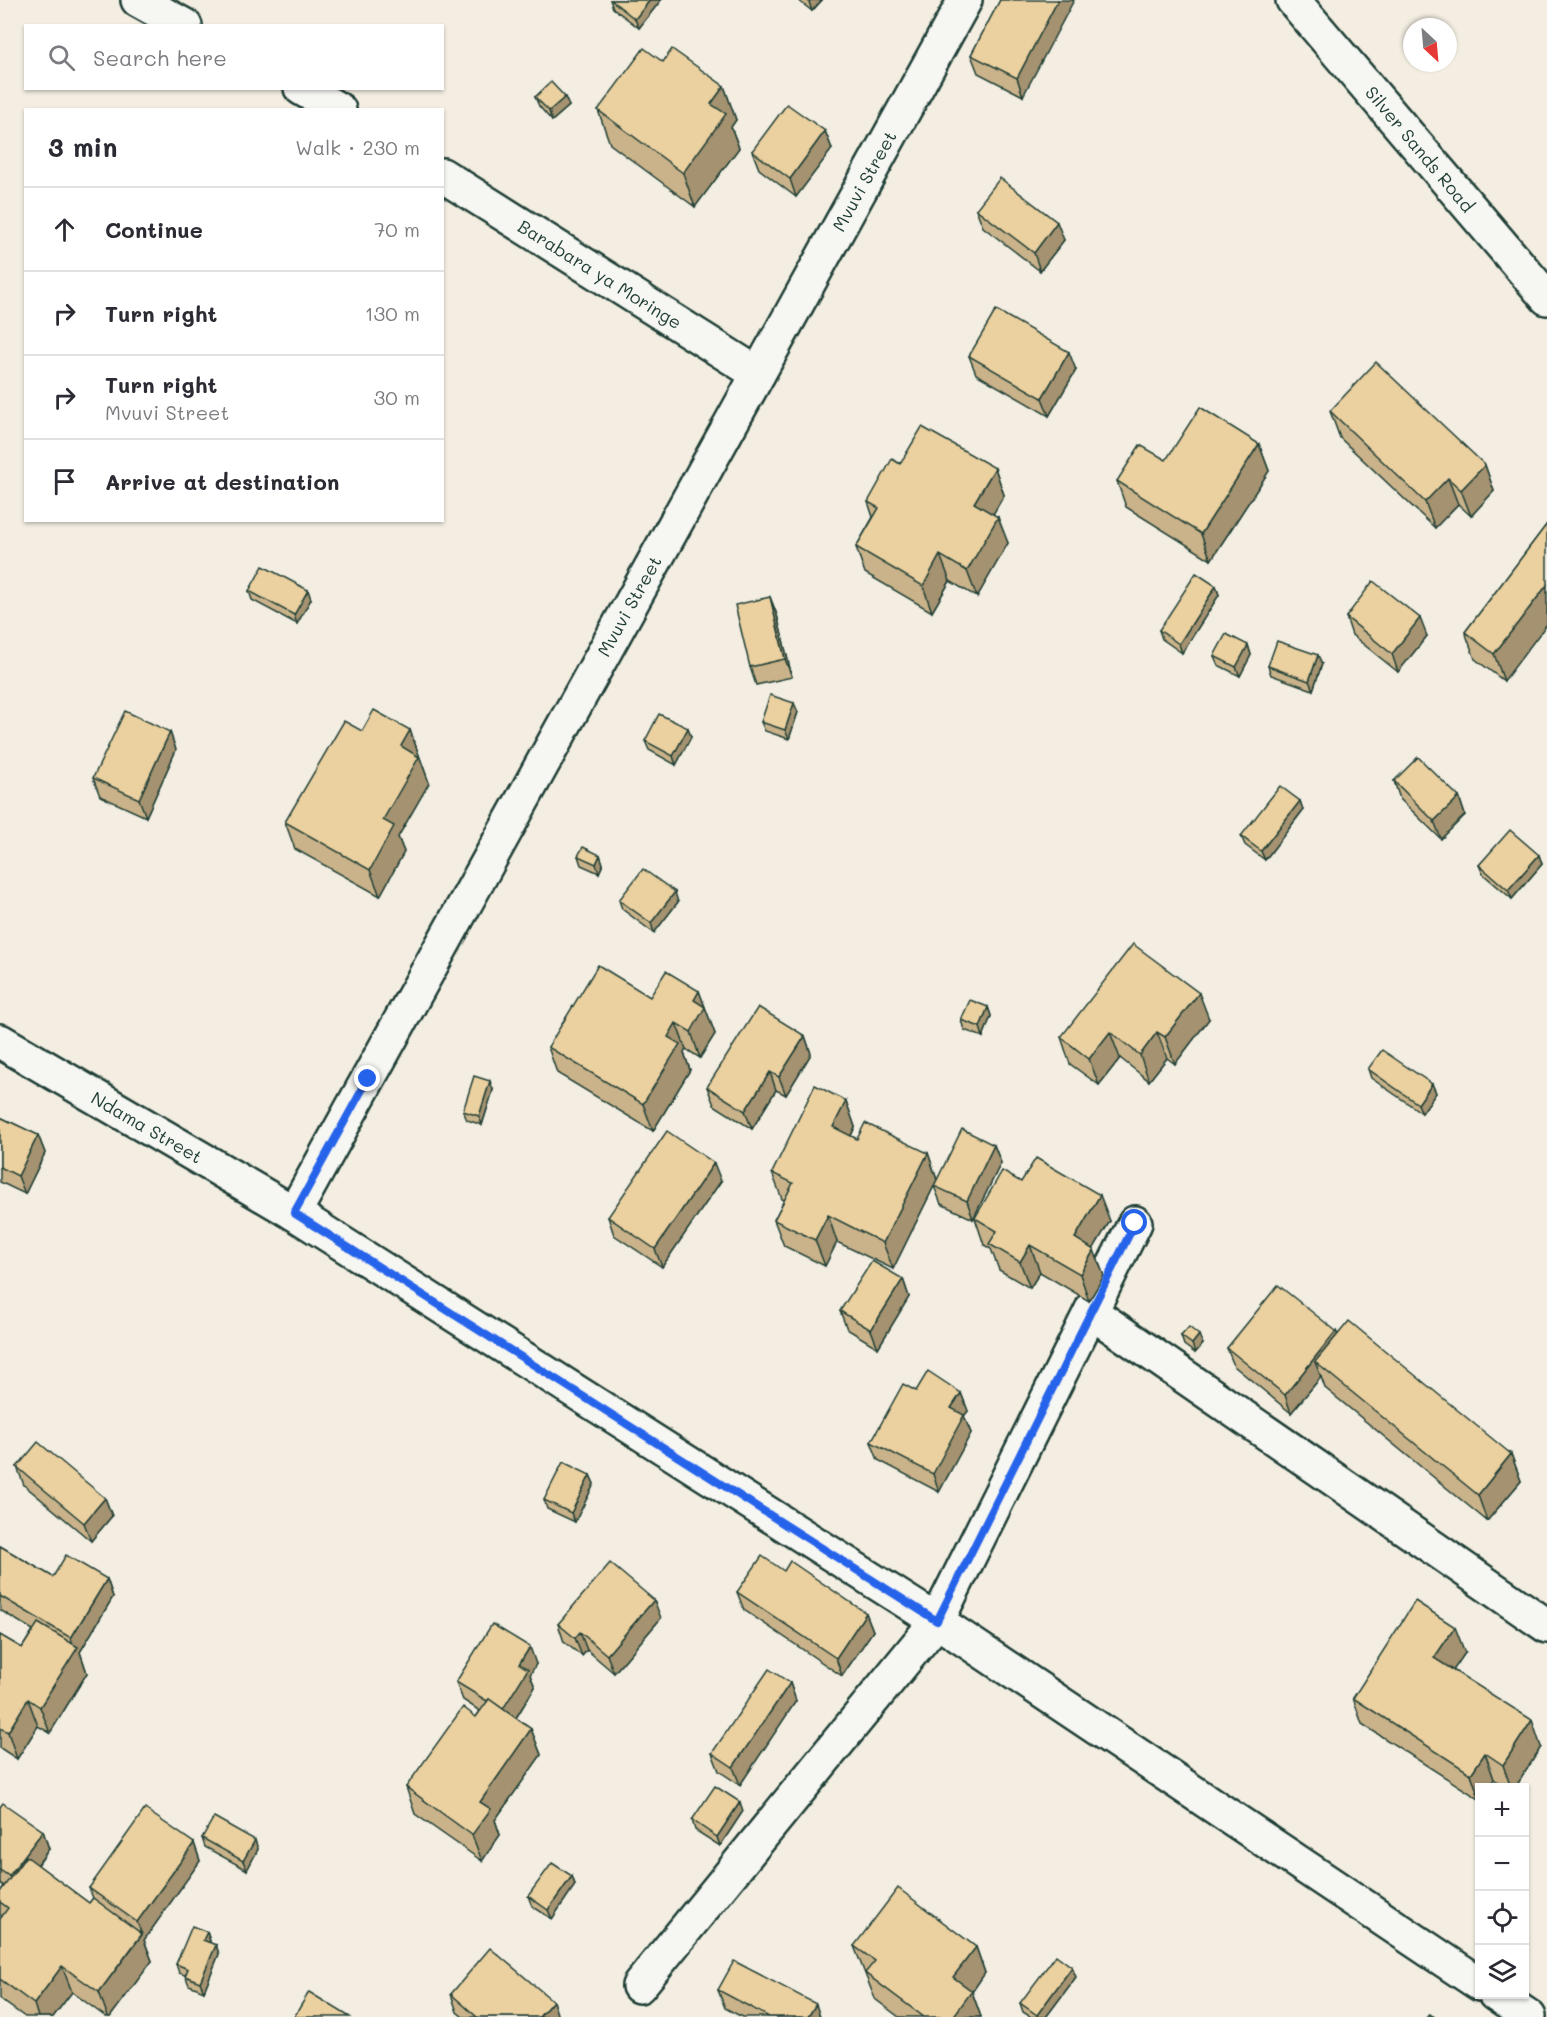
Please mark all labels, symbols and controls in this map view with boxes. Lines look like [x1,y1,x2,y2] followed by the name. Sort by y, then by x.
[1403,18,1457,72] north arrow
[24,24,444,90] search box
[45,41,78,74] icon: search
[93,43,227,72] text: Search here
[1360,81,1480,217] street label: Silver Sands Road
[826,126,902,236] street label: Mvuvi Street
[48,130,117,164] text: 3 min
[295,134,420,160] text: Walk · 230 m
[48,213,81,246] icon: ahead
[514,214,686,334] street label: Barabara ya Moringe
[105,215,203,244] text: Continue
[374,216,420,242] text: 70 m
[48,297,81,330] icon: right
[105,299,217,328] text: Turn right
[365,300,420,326] text: 130 m
[105,370,217,399] text: Turn right
[48,381,81,414] icon: right
[374,384,420,410] text: 30 m
[105,399,229,425] text: Mvuvi Street
[48,465,81,498] icon: arrive
[105,467,340,496] text: Arrive at destination
[591,551,667,661] street label: Mvuvi Street
[354,1065,380,1091] route end
[87,1085,207,1169] street label: Ndama Street
[1121,1209,1147,1235] route start
[1475,1783,1529,1999] map controls
[1475,1783,1529,1837] button: +
[1475,1837,1529,1891] button: −
[1475,1891,1529,1945] button: locate
[1475,1945,1529,1999] button: layers

